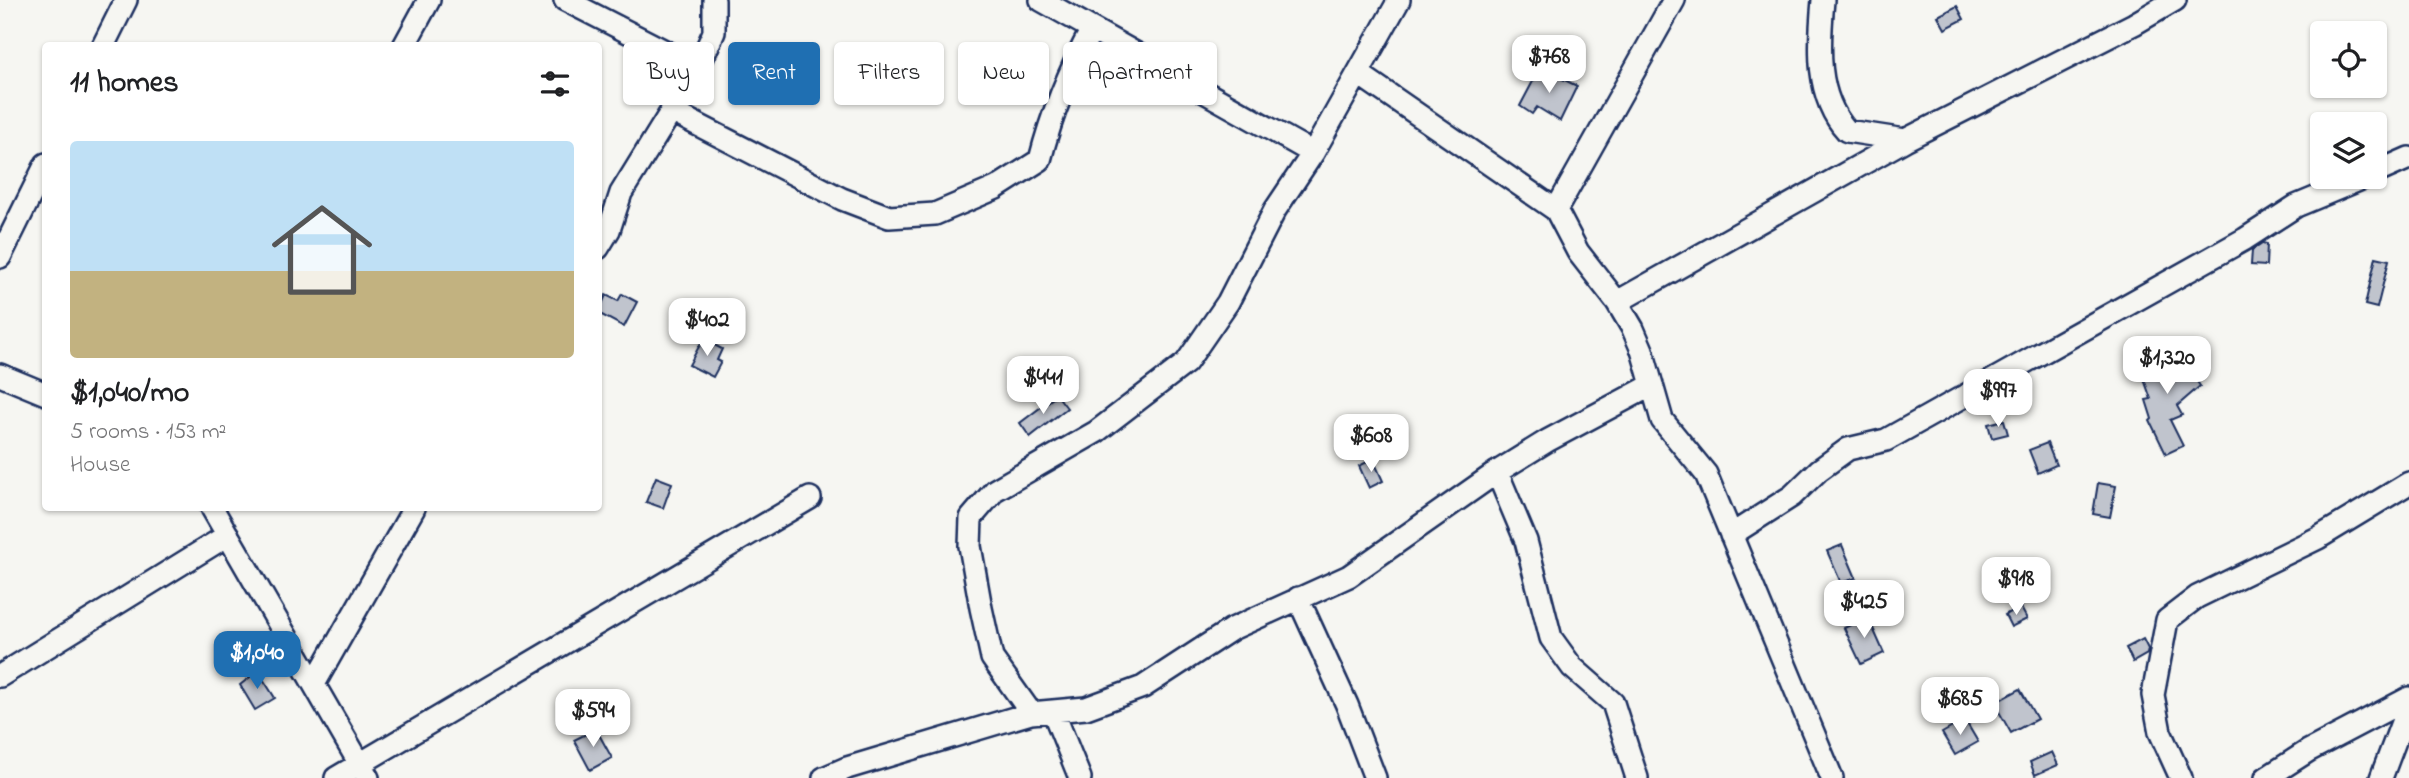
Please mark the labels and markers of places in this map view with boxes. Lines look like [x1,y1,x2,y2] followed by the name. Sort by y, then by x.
[1508,36,1590,95] pin: $768
[666,298,748,358] pin: $402
[2110,336,2224,396] pin: $1,320
[1002,356,1084,416] pin: $441
[1957,370,2039,429] pin: $997
[1330,414,1412,474] pin: $608
[1975,558,2057,617] pin: $918
[1823,580,1905,640] pin: $425
[200,632,314,691] pin: $1,040
[1919,678,2001,737] pin: $685
[552,690,634,749] pin: $594

